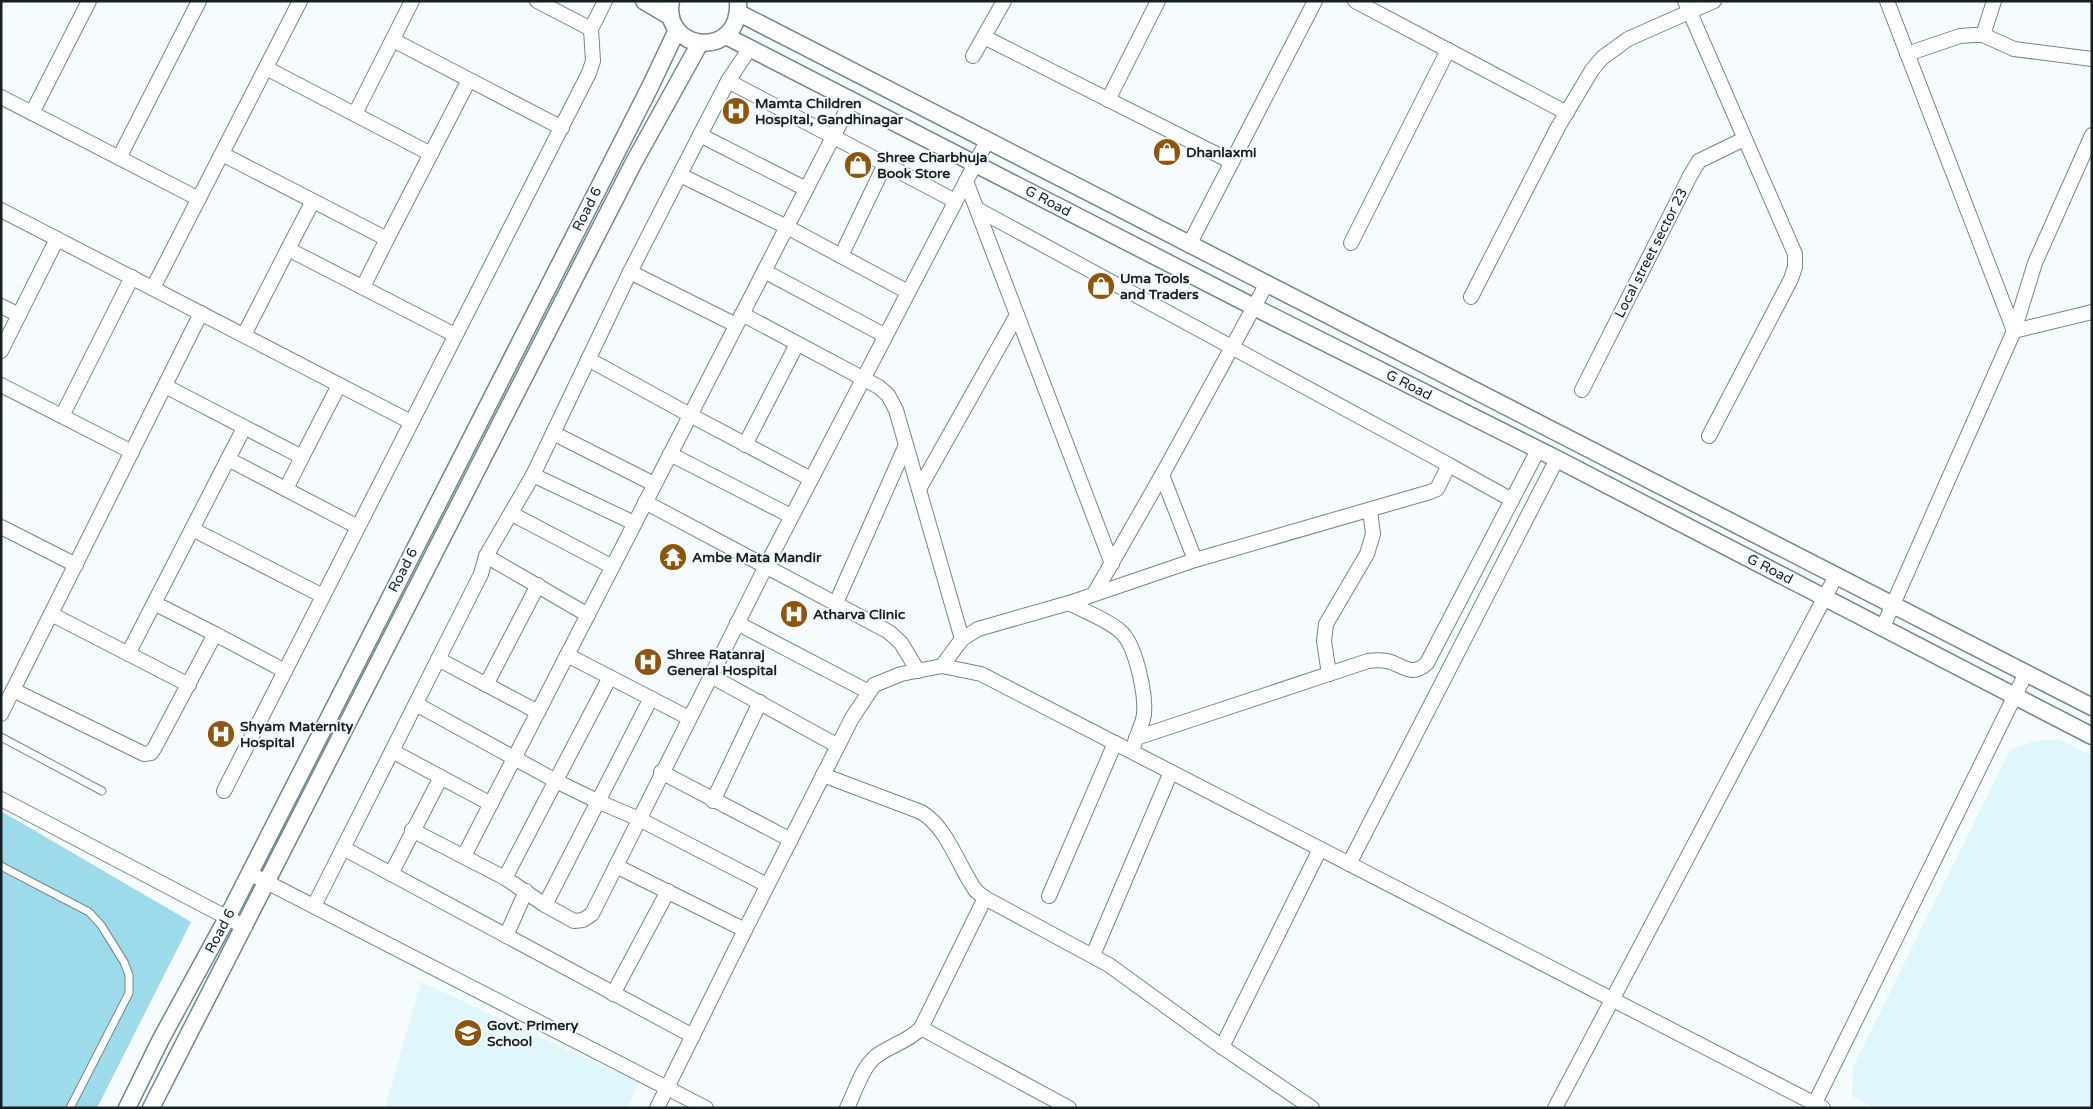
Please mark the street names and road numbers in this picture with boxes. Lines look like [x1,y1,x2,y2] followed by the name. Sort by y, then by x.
[1022,182,1074,220] street label: G Road
[569,184,605,234] street label: Road 6
[1611,185,1691,321] street label: Local street sector 23
[1383,366,1435,404] street label: G Road
[385,545,421,595] street label: Road 6
[1744,550,1796,588] street label: G Road
[201,906,239,956] street label: Road 6

